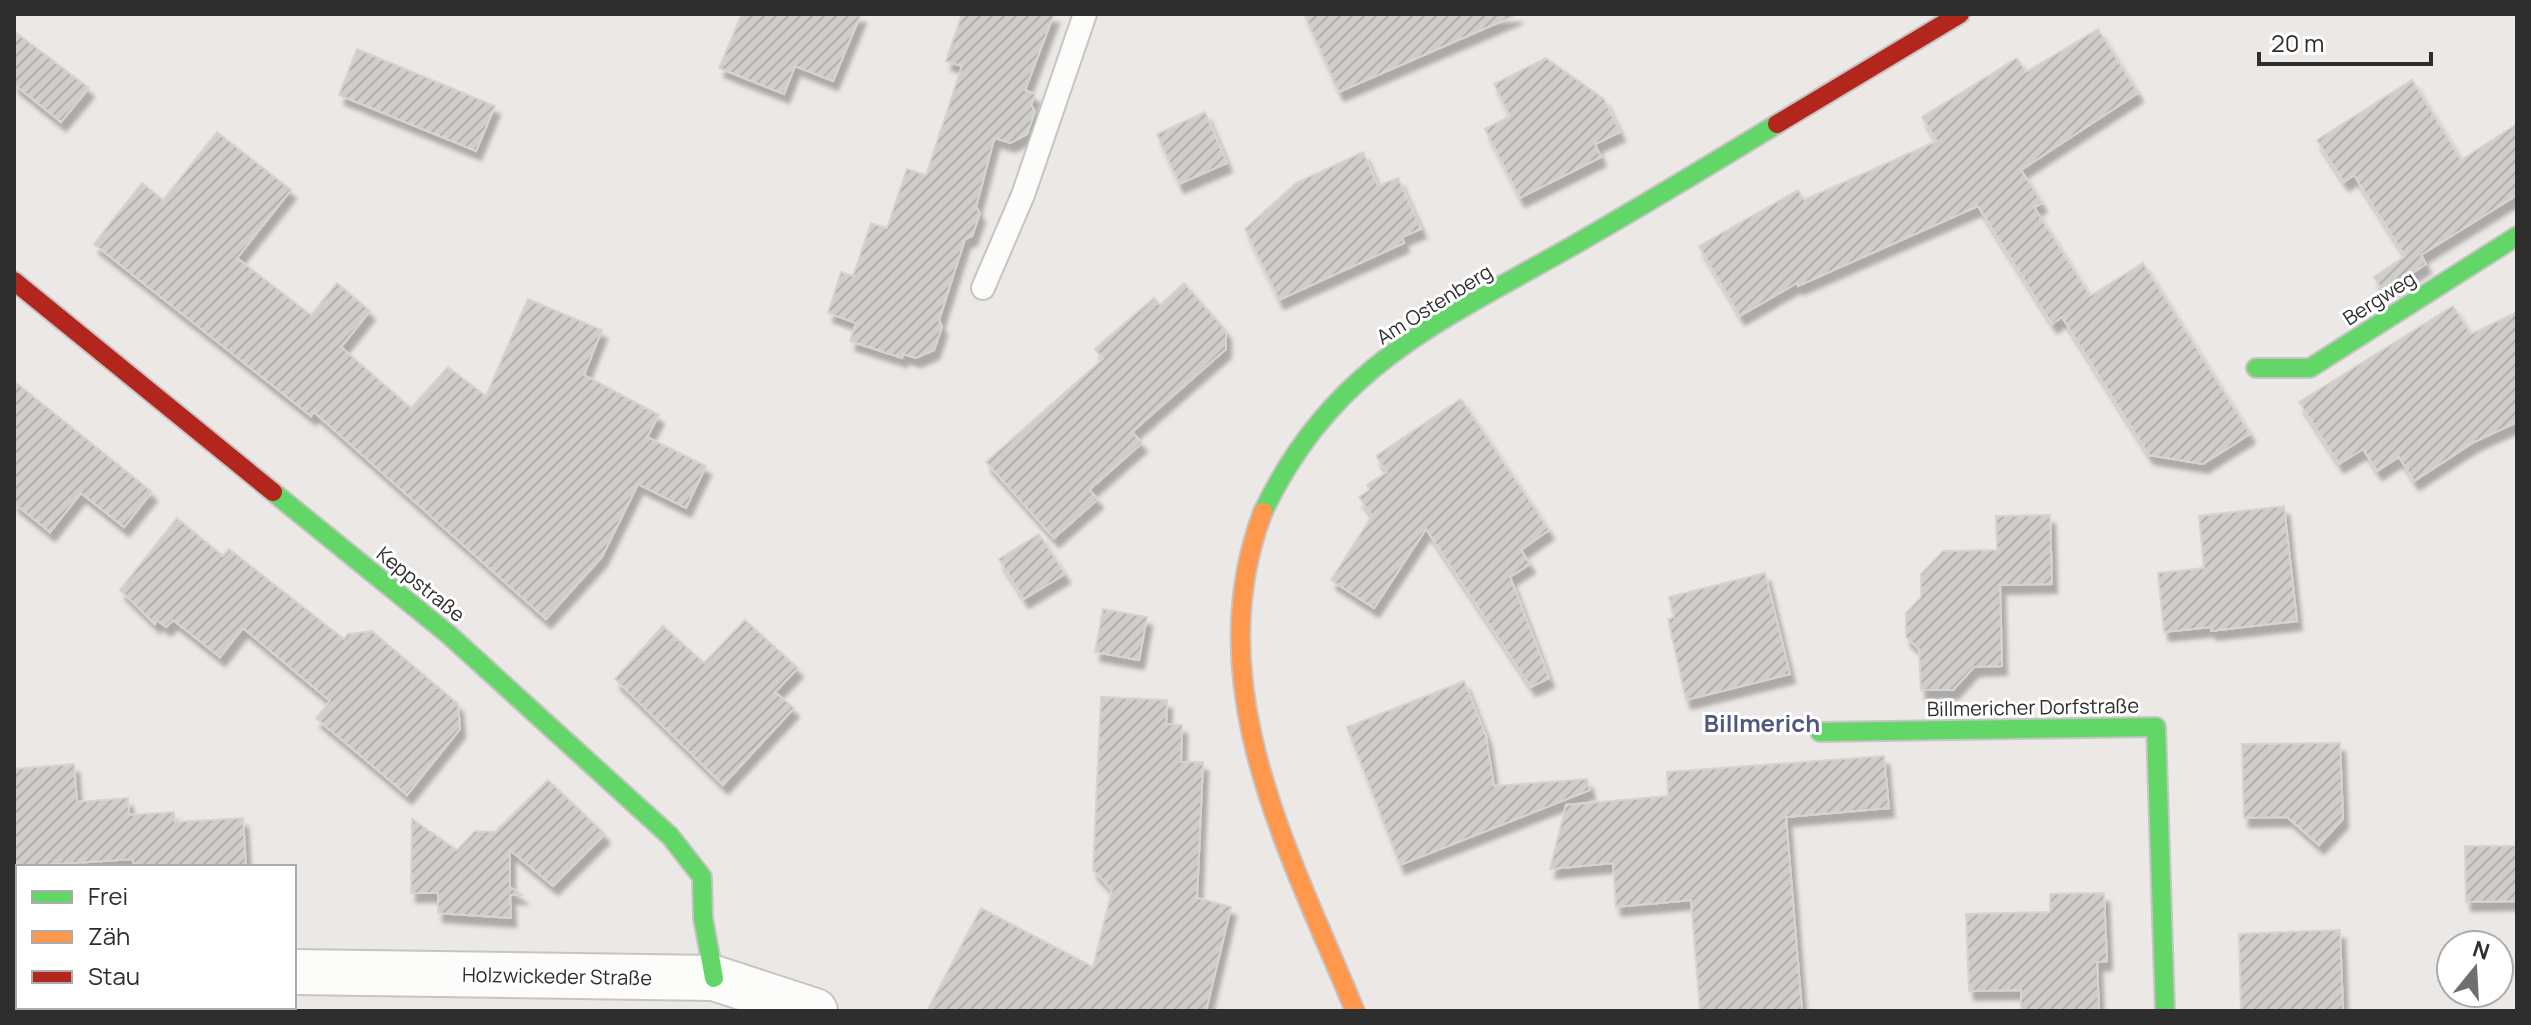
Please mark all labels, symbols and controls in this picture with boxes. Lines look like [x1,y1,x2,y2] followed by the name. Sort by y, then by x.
[2259,16,2431,66] scale bar
[2271,26,2324,59] text: 20 m
[1371,258,1497,350] street label: Am Ostenberg
[2338,265,2420,331] street label: Bergweg
[371,540,471,628] street label: Keppstraße
[1927,692,2139,722] street label: Billmericher Dorfstraße
[1704,706,1820,739] district label: Billmerich
[16,865,296,1009] legend
[88,879,128,912] text: Frei
[88,919,130,952] text: Zäh
[2435,929,2515,1009] north arrow
[2469,933,2493,967] text: N
[88,959,140,992] text: Stau
[462,961,652,991] street label: Holzwickeder Straße

